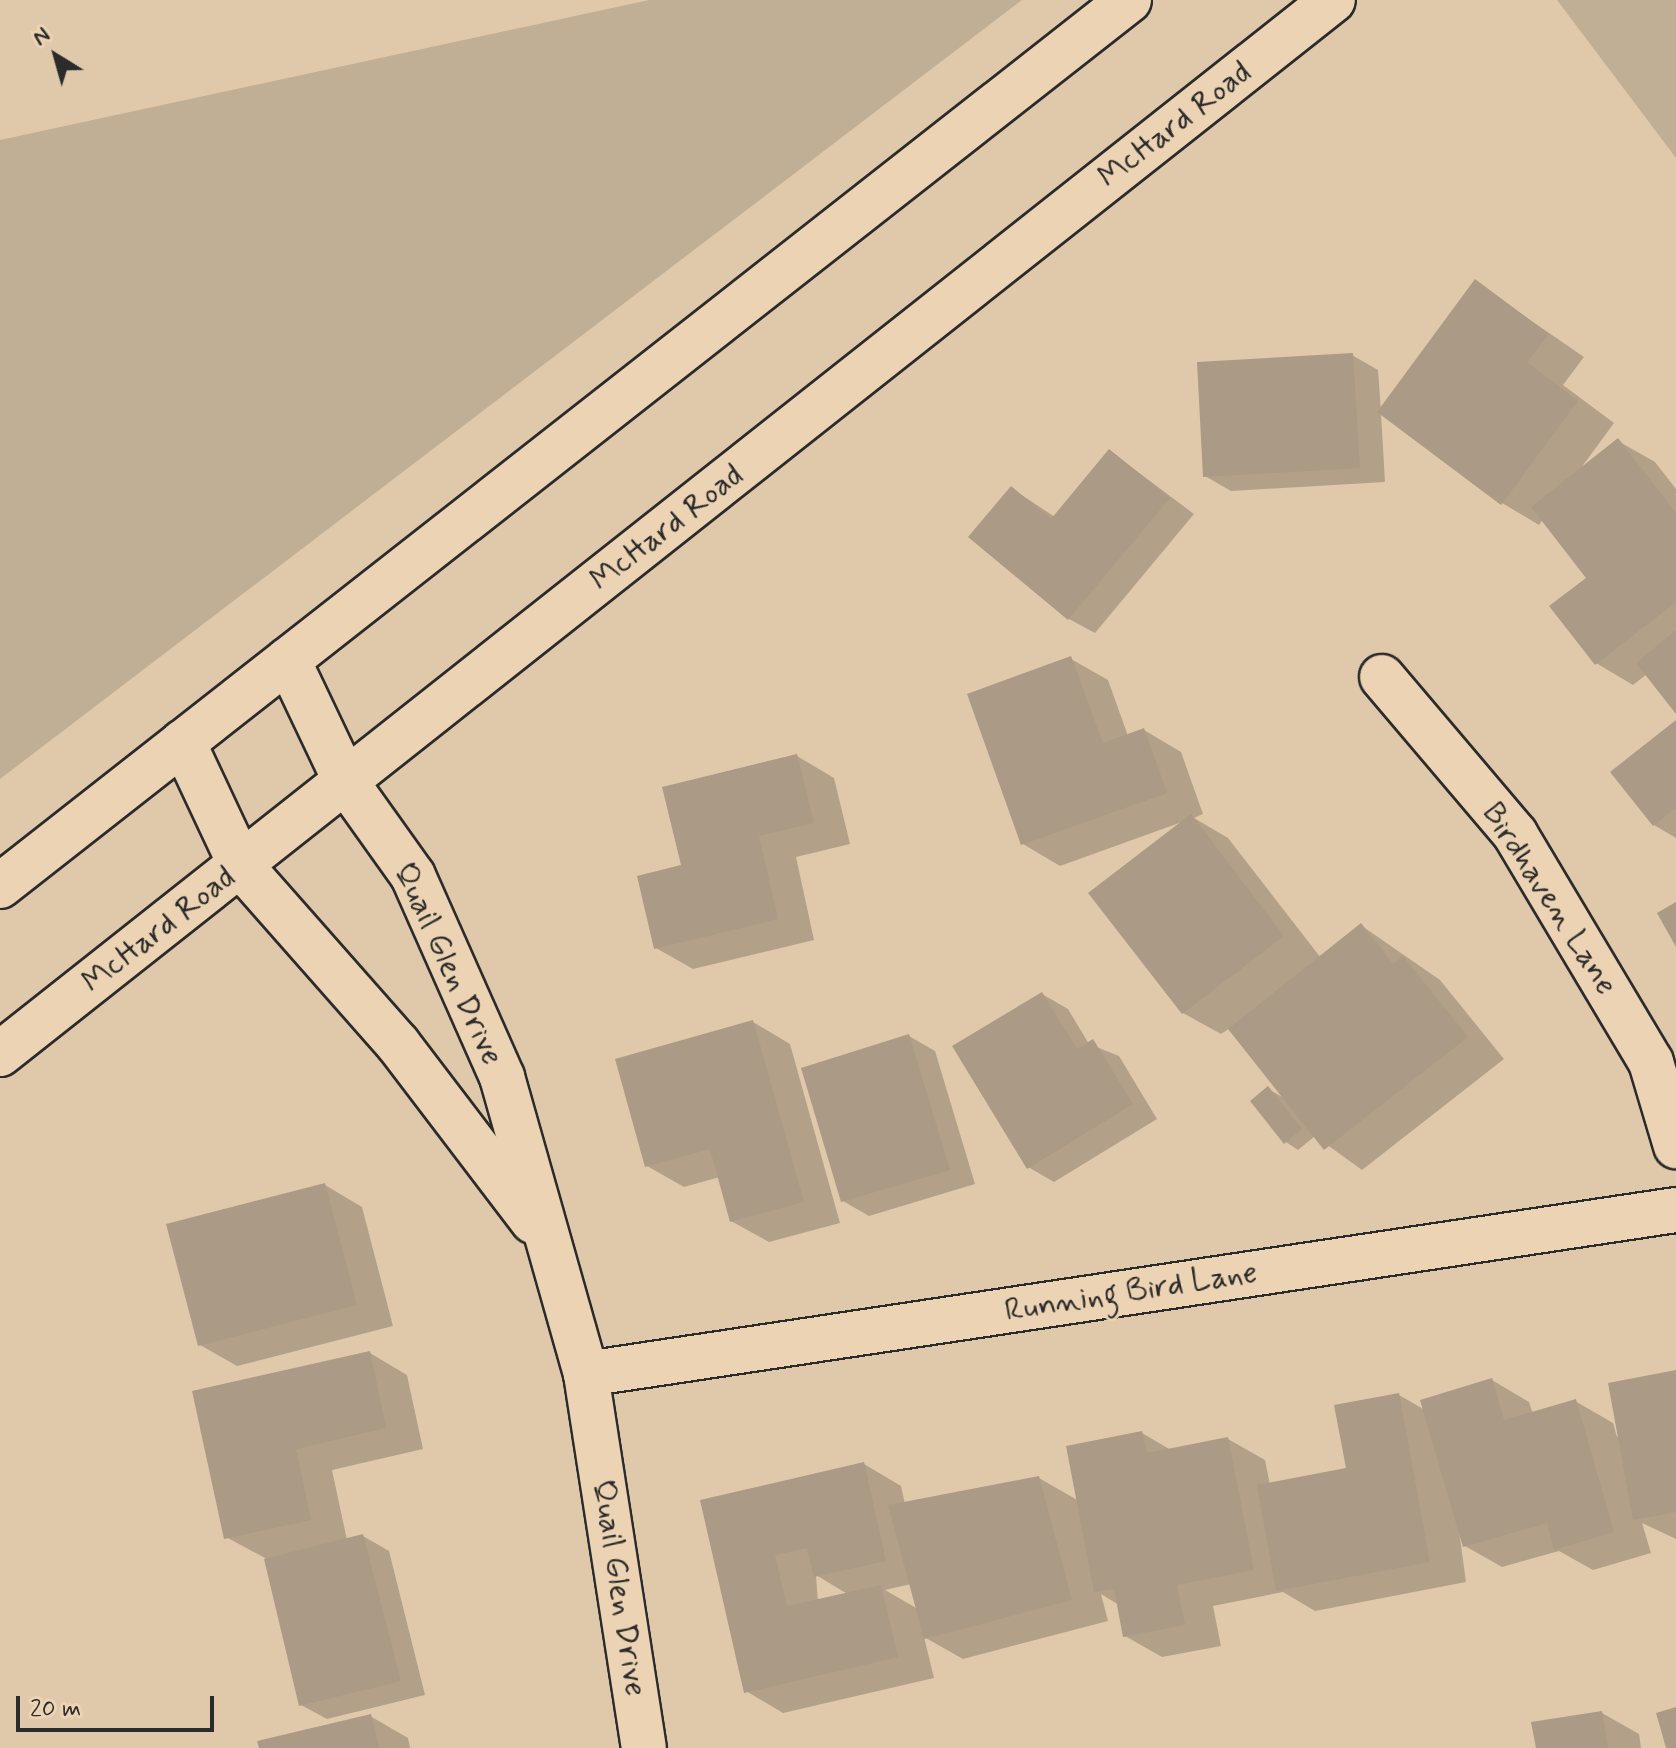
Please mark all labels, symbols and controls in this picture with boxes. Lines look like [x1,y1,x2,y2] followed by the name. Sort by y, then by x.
[16,16,96,96] north arrow
[27,21,56,52] text: N
[1091,54,1259,196] street label: McHard Road
[583,457,751,599] street label: McHard Road
[1473,796,1625,1002] street label: Birdhaven Lane
[383,853,513,1075] street label: Quail Glen Drive
[75,859,243,1001] street label: McHard Road
[1001,1253,1261,1331] street label: Running Bird Lane
[582,1473,656,1703] street label: Quail Glen Drive
[20,1680,218,1730] scale bar
[30,1694,81,1725] text: 20 m

